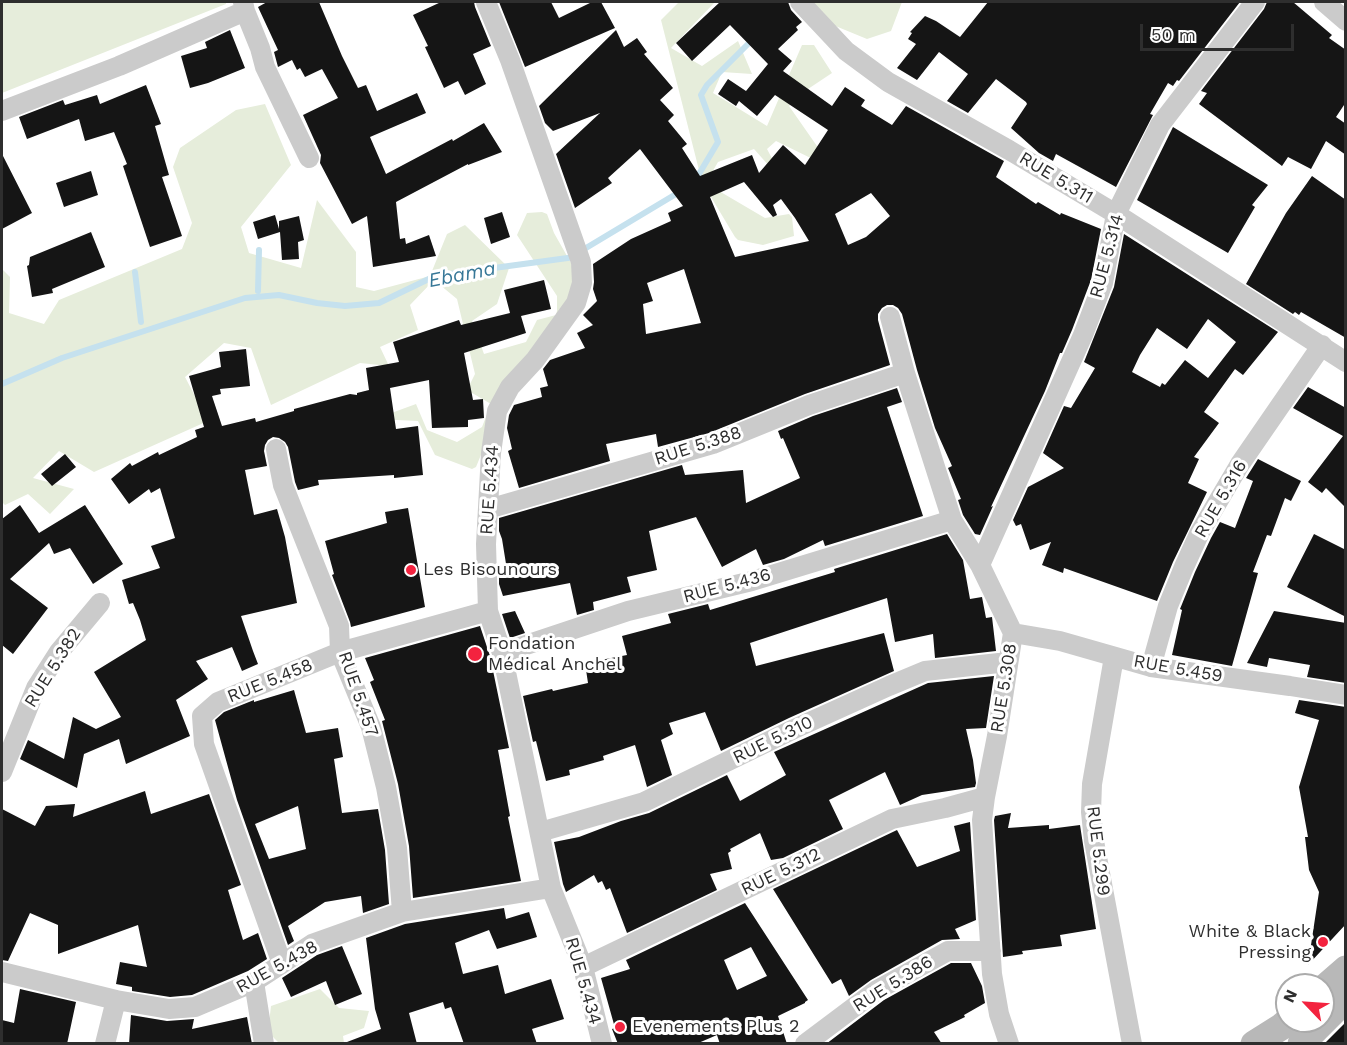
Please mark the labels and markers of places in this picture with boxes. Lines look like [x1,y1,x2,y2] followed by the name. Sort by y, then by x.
[423,559,557,581] place label: Les Bisounours
[404,563,418,577] marker: Les Bisounours
[488,633,622,676] place label: Fondation Médical Anchel
[466,645,484,663] marker: Fondation Médical Anchel
[1189,921,1311,964] place label: White & Black Pressing
[1316,935,1330,949] marker: White & Black Pressing
[632,1016,800,1038] place label: Evenements Plus 2
[613,1020,627,1034] marker: Evenements Plus 2

